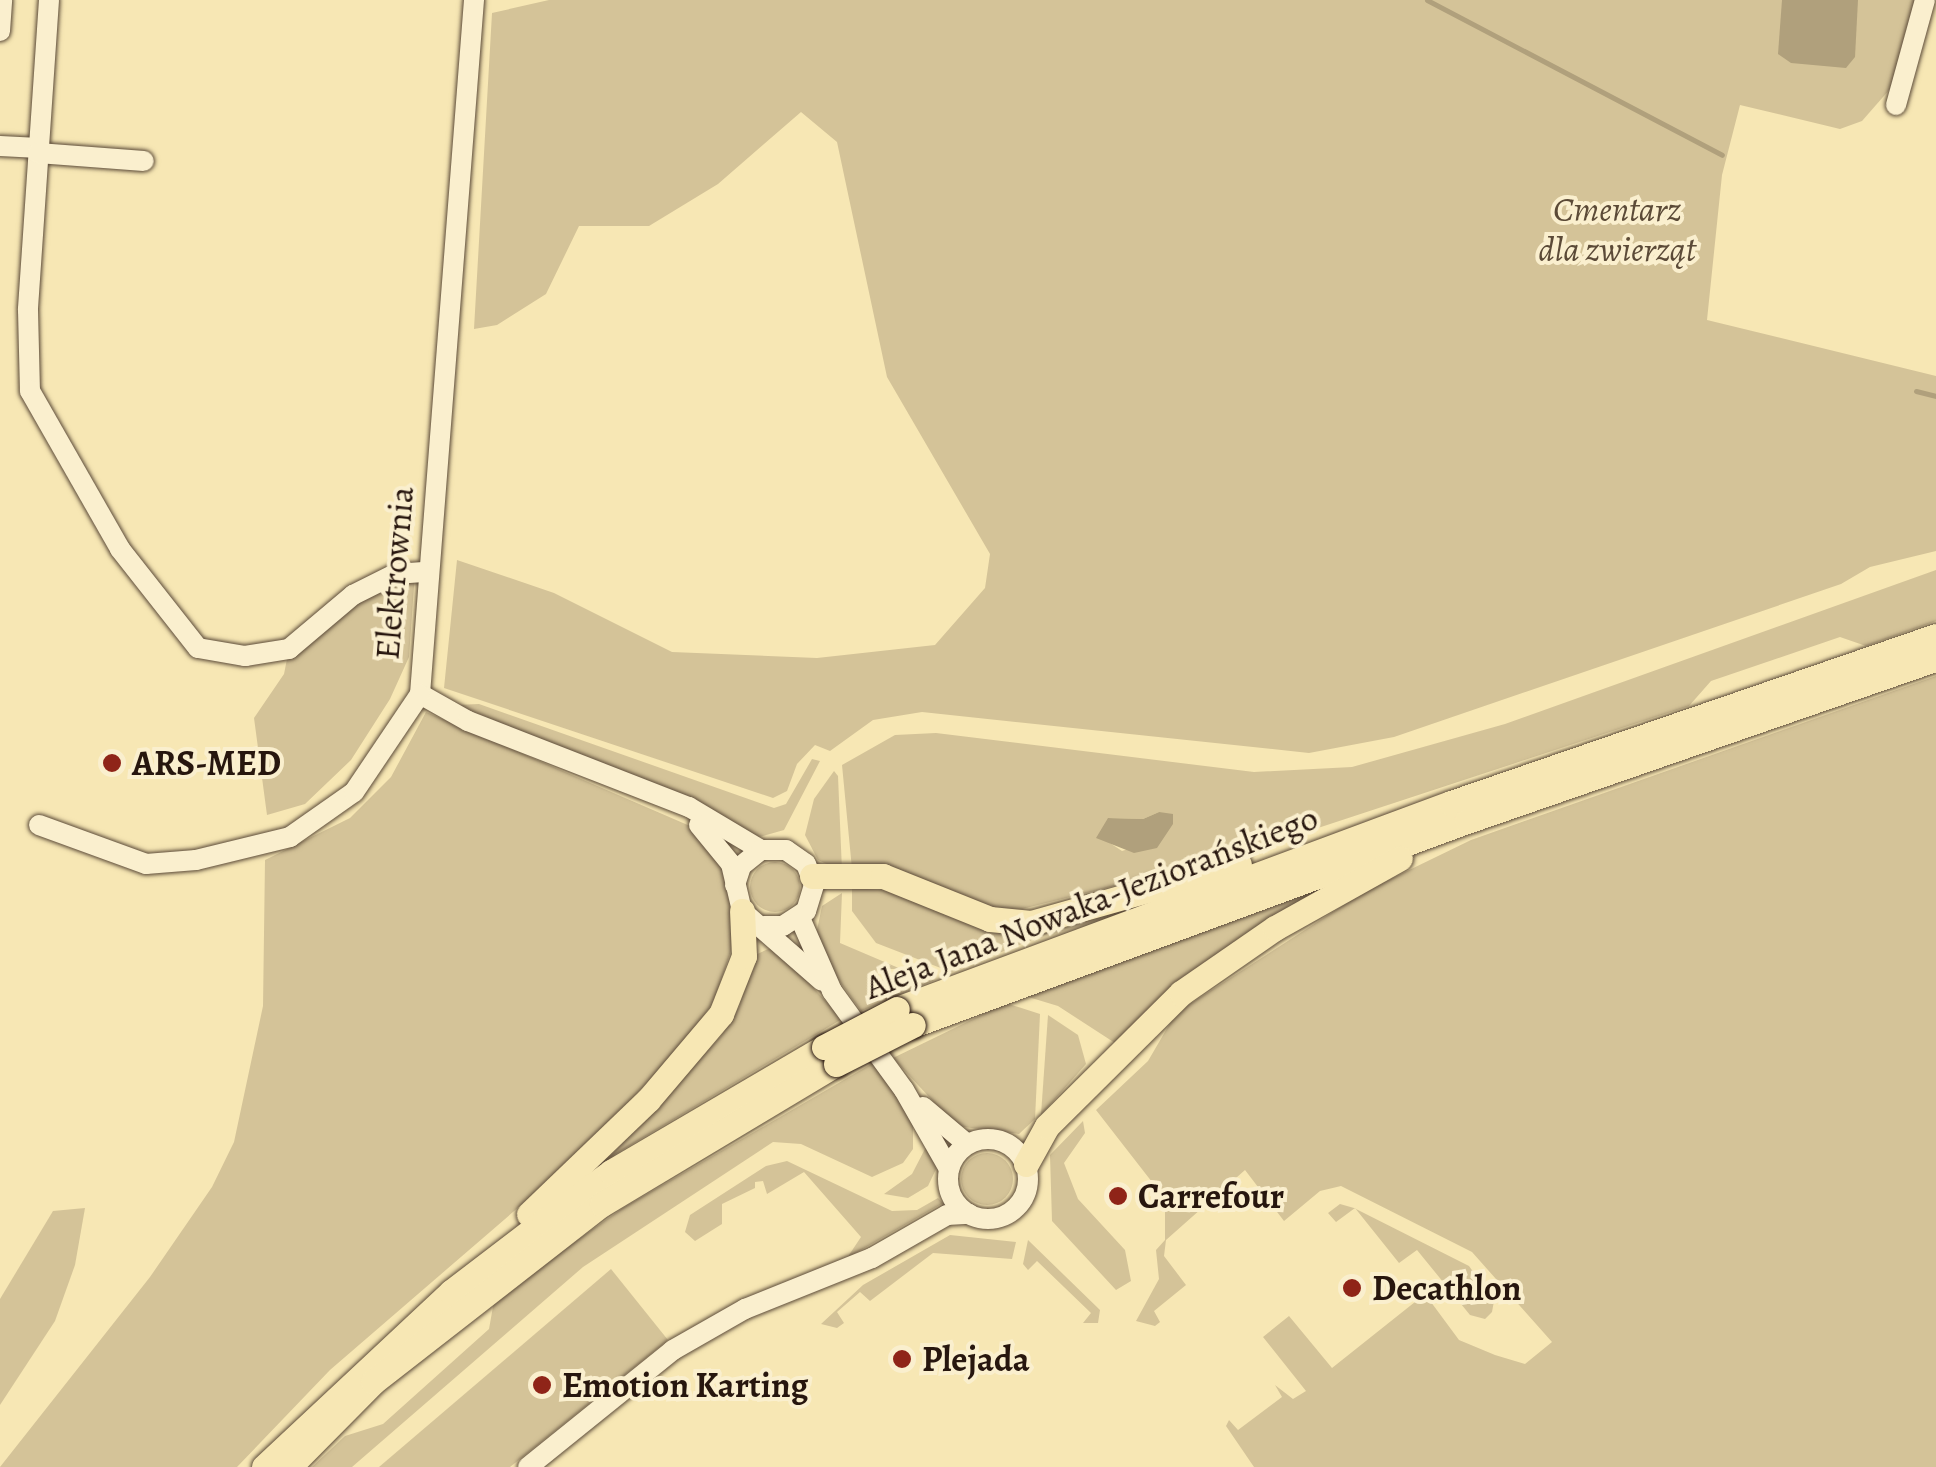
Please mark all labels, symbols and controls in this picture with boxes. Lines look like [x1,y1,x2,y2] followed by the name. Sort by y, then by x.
[1538,188,1696,270] park label: Cmentarz dla zwierząt
[366,485,422,661] street label: Elektrownia
[132,742,281,784] place label: ARS-MED
[101,752,123,774] marker: ARS-MED
[859,796,1323,1008] street label: Aleja Jana Nowaka-Jeziorańskiego
[1138,1175,1284,1217] place label: Carrefour
[1107,1185,1129,1207] marker: Carrefour
[1372,1267,1522,1309] place label: Decathlon
[1341,1277,1363,1299] marker: Decathlon
[922,1338,1030,1380] place label: Plejada
[891,1348,913,1370] marker: Plejada
[562,1364,808,1406] place label: Emotion Karting
[531,1374,553,1396] marker: Emotion Karting

